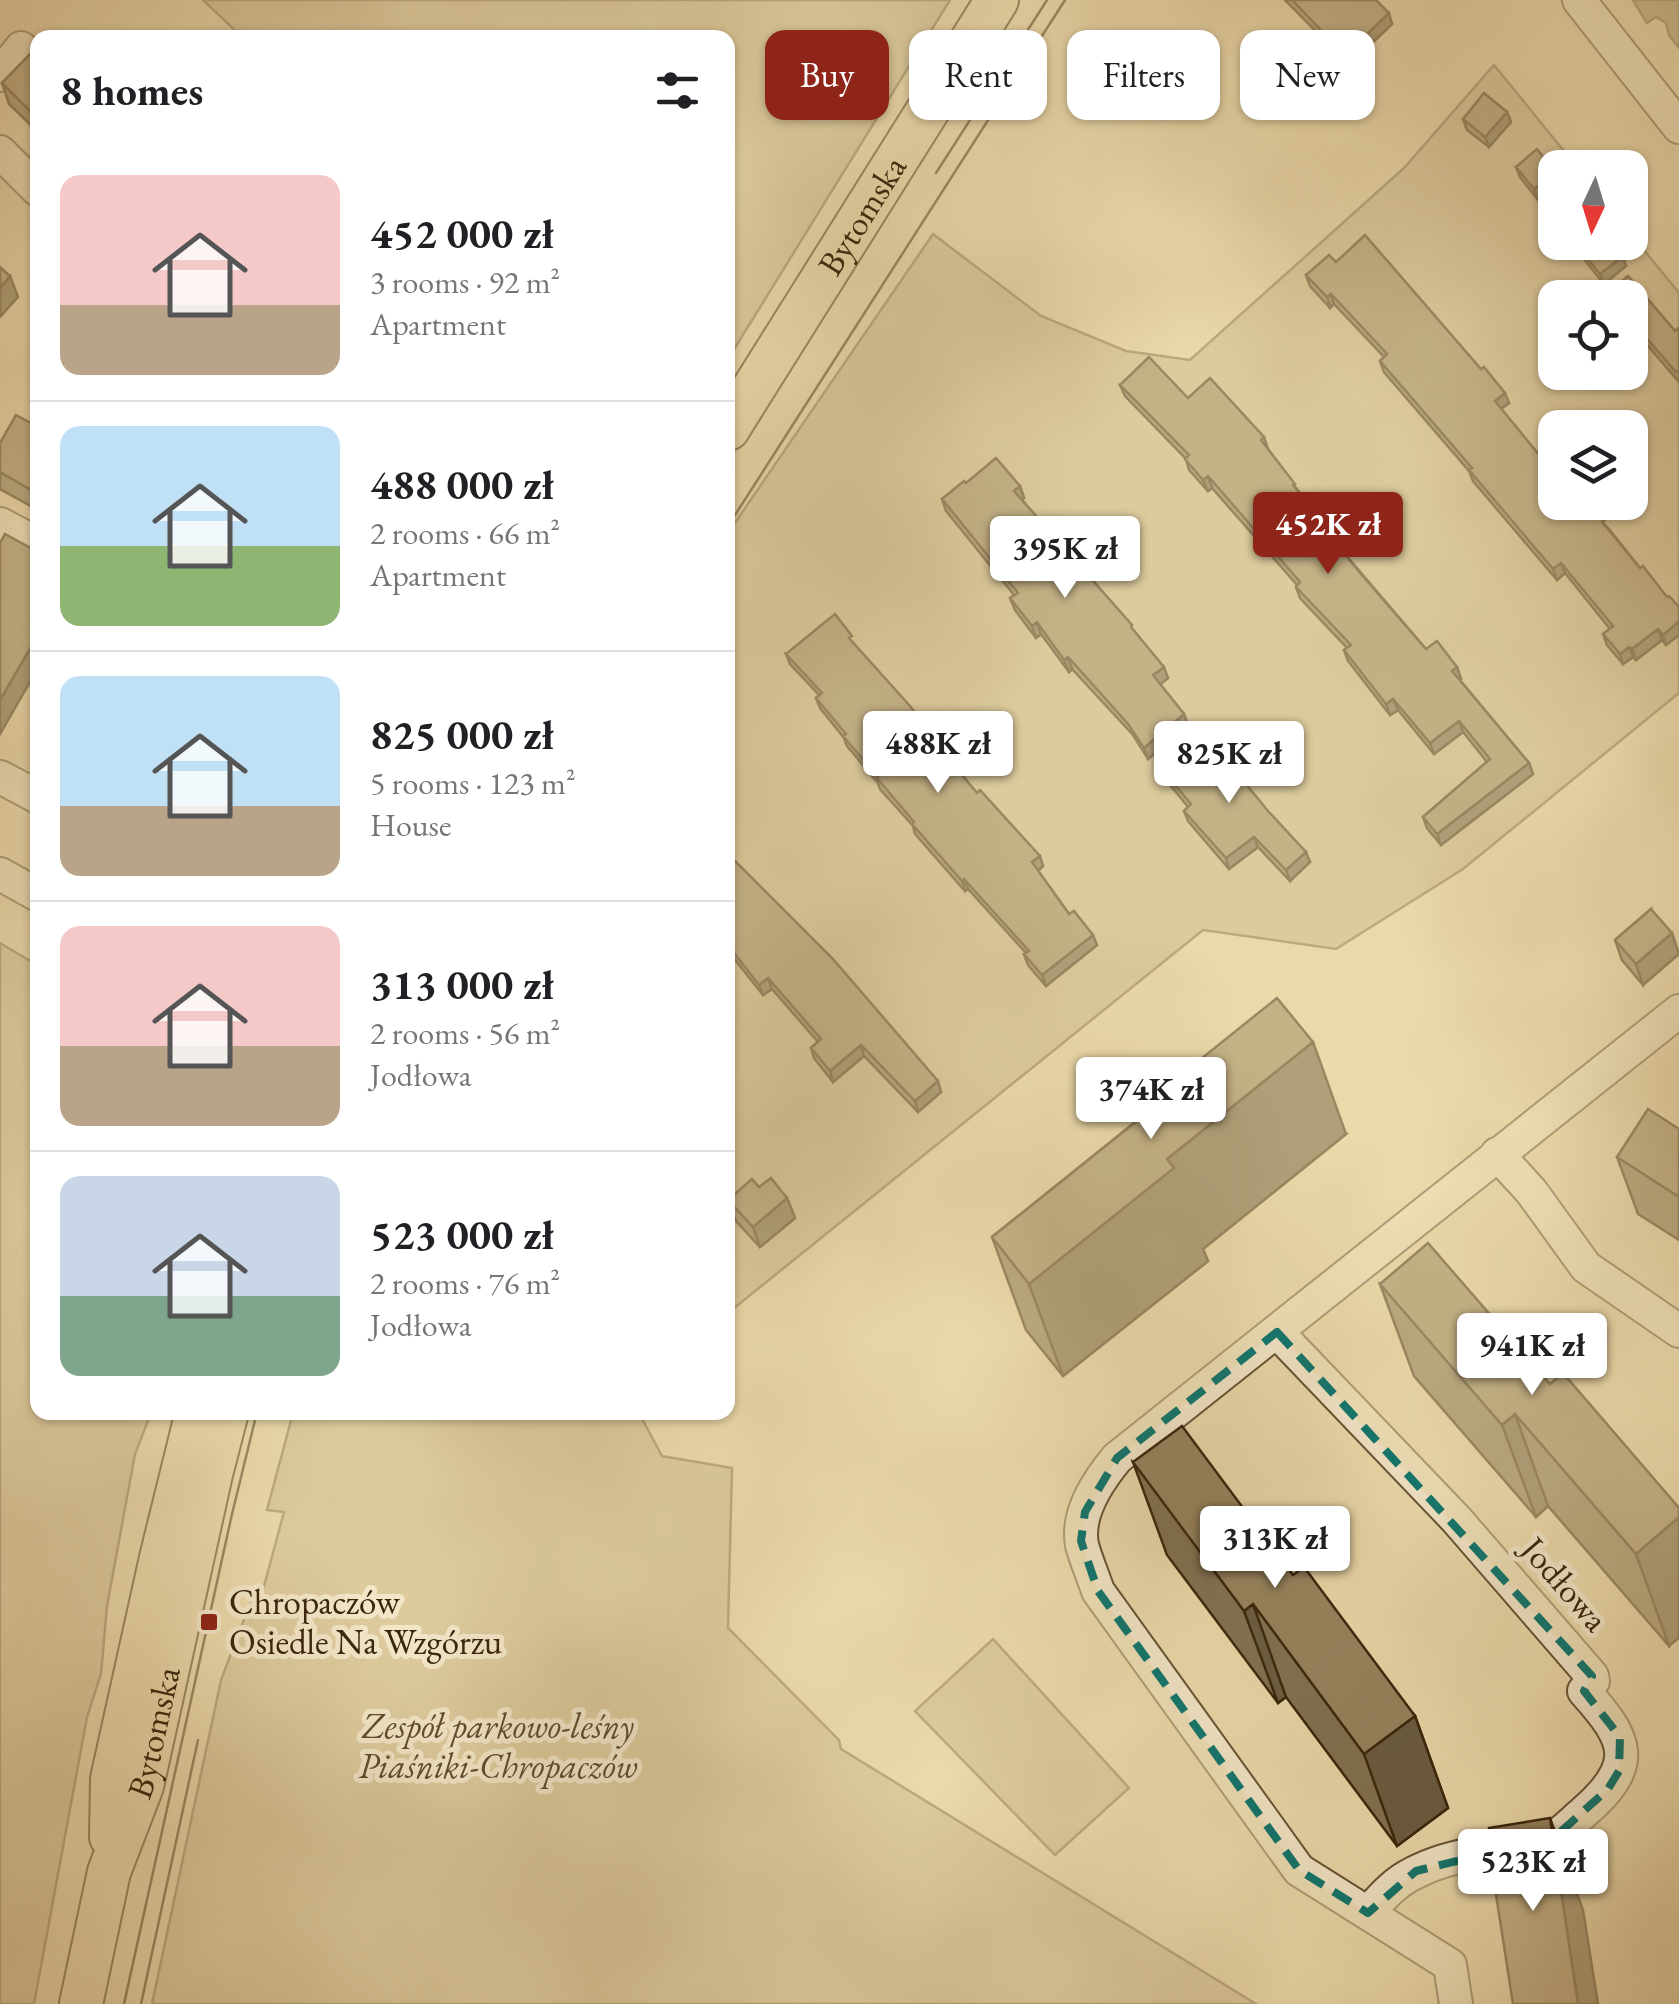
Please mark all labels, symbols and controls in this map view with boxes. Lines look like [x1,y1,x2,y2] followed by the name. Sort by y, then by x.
[765,30,889,120] chip: Buy
[909,30,1047,120] chip: Rent
[1067,30,1220,120] chip: Filters
[1240,30,1375,120] chip: New
[60,63,203,118] text: 8 homes
[650,63,705,118] icon: filters
[807,147,916,284] street label: Bytomska
[1538,150,1648,260] north arrow
[1538,150,1648,520] map controls
[370,206,554,261] text: 452 000 zł
[140,215,260,335] icon: home
[370,261,560,303] text: 3 rooms · 92 m²
[1538,280,1648,390] button: locate
[370,303,506,345] text: Apartment
[1538,410,1648,520] button: layers
[370,457,554,512] text: 488 000 zł
[140,466,260,586] icon: home
[1236,492,1420,577] pin: 452K zł
[1275,503,1381,545] text: 452K zł
[370,512,560,554] text: 2 rooms · 66 m²
[973,516,1157,601] pin: 395K zł
[1012,527,1118,569] text: 395K zł
[370,554,506,596] text: Apartment
[370,707,554,762] text: 825 000 zł
[846,711,1030,796] pin: 488K zł
[140,716,260,836] icon: home
[1137,721,1321,806] pin: 825K zł
[885,722,991,764] text: 488K zł
[1176,732,1282,774] text: 825K zł
[370,762,576,804] text: 5 rooms · 123 m²
[370,804,451,846] text: House
[370,957,554,1012] text: 313 000 zł
[140,966,260,1086] icon: home
[370,1012,560,1054] text: 2 rooms · 56 m²
[370,1054,471,1096] text: Jodłowa
[1059,1057,1243,1142] pin: 374K zł
[1098,1068,1204,1110] text: 374K zł
[370,1207,554,1262] text: 523 000 zł
[140,1216,260,1336] icon: home
[370,1262,560,1304] text: 2 rooms · 76 m²
[370,1304,471,1346] text: Jodłowa
[1440,1313,1624,1398] pin: 941K zł
[1479,1324,1585,1366] text: 941K zł
[1183,1506,1367,1591] pin: 313K zł
[1222,1517,1328,1559] text: 313K zł
[1510,1525,1619,1640] street label: Jodłowa
[229,1579,503,1664] place label: Chropaczów Osiedle Na Wzgórzu
[198,1611,220,1633] marker: Chropaczów Osiedle Na Wzgórzu
[116,1662,190,1805] street label: Bytomska
[359,1703,638,1789] park label: Zespół parkowo-leśny Piaśniki-Chropaczów
[1441,1829,1625,1914] pin: 523K zł
[1480,1840,1586,1882] text: 523K zł

